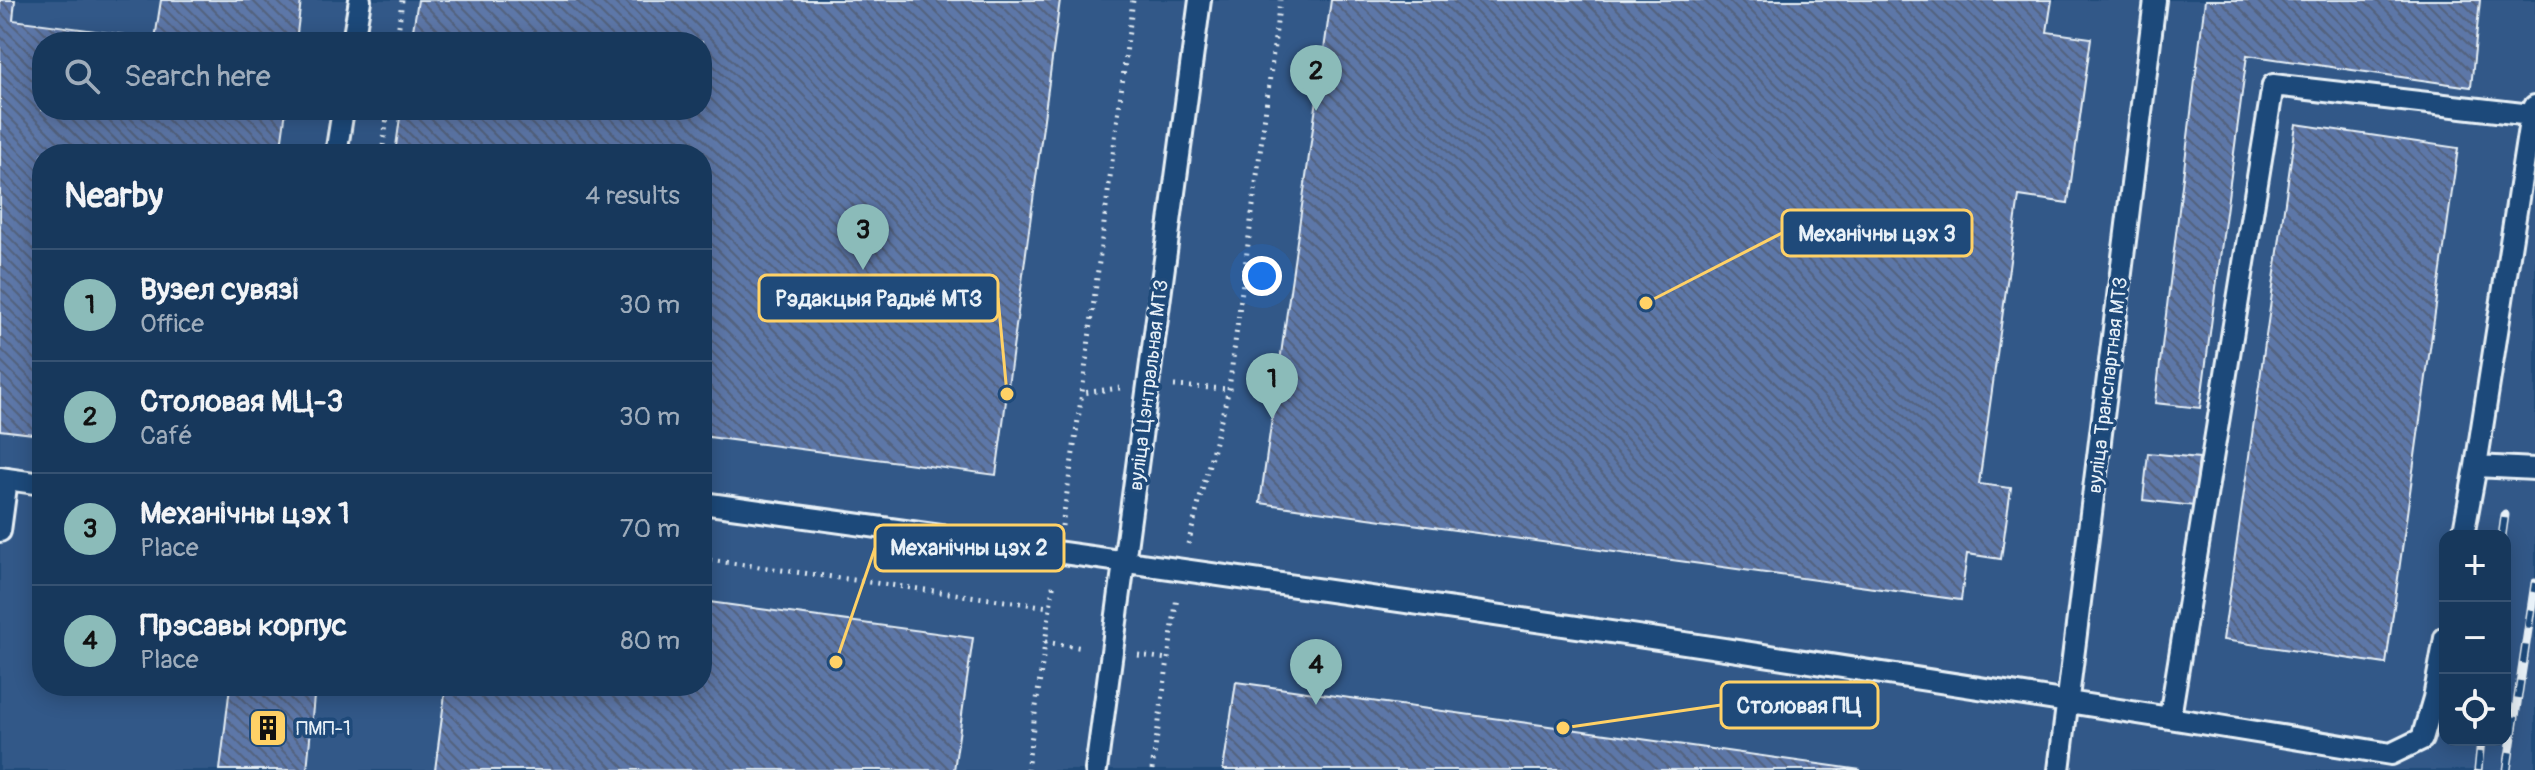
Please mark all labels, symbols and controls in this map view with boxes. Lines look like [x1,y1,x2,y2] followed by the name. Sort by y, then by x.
[32,32,712,120] search box
[1290,45,1342,111] pin: 2
[60,54,104,98] icon: search
[124,58,271,95] text: Search here
[64,175,163,218] text: Nearby
[585,180,680,212] text: 4 results
[837,204,889,270] pin: 3
[1782,210,1972,256] callout: Механічны цэх 3
[1798,220,1956,248] text: Механічны цэх 3
[1242,256,1282,296] your location
[140,271,298,308] text: Вузел сувязі
[759,275,998,321] callout: Рэдакцыя Радыё МТЗ
[2082,275,2133,495] street label: вуліца Транспартная МТЗ
[1123,278,1174,492] street label: вуліца Цэнтральная МТЗ
[776,285,983,313] text: Рэдакцыя Радыё МТЗ
[85,289,95,321] text: 1
[619,289,680,321] text: 30 m
[140,308,204,340] text: Office
[1246,353,1298,419] pin: 1
[140,383,343,420] text: Столовая МЦ-3
[83,401,97,433] text: 2
[619,401,680,433] text: 30 m
[140,420,193,452] text: Café
[140,495,350,532] text: Механічны цэх 1
[83,513,97,545] text: 3
[620,513,680,545] text: 70 m
[875,525,1064,571] callout: Механічны цэх 2
[2439,530,2511,746] map controls
[2439,530,2511,602] button: +
[140,532,199,564] text: Place
[890,534,1048,562] text: Механічны цэх 2
[2439,602,2511,674] button: −
[140,607,347,644] text: Прэсавы корпус
[82,625,98,657] text: 4
[620,625,680,657] text: 80 m
[1290,639,1342,705] pin: 4
[140,644,199,676] text: Place
[2439,674,2511,746] button: locate
[1721,682,1878,728] callout: Столовая ПЦ
[1737,692,1862,720] text: Столовая ПЦ
[247,707,289,749] building icon: ПМП-1
[296,716,351,741] place label: ПМП-1

